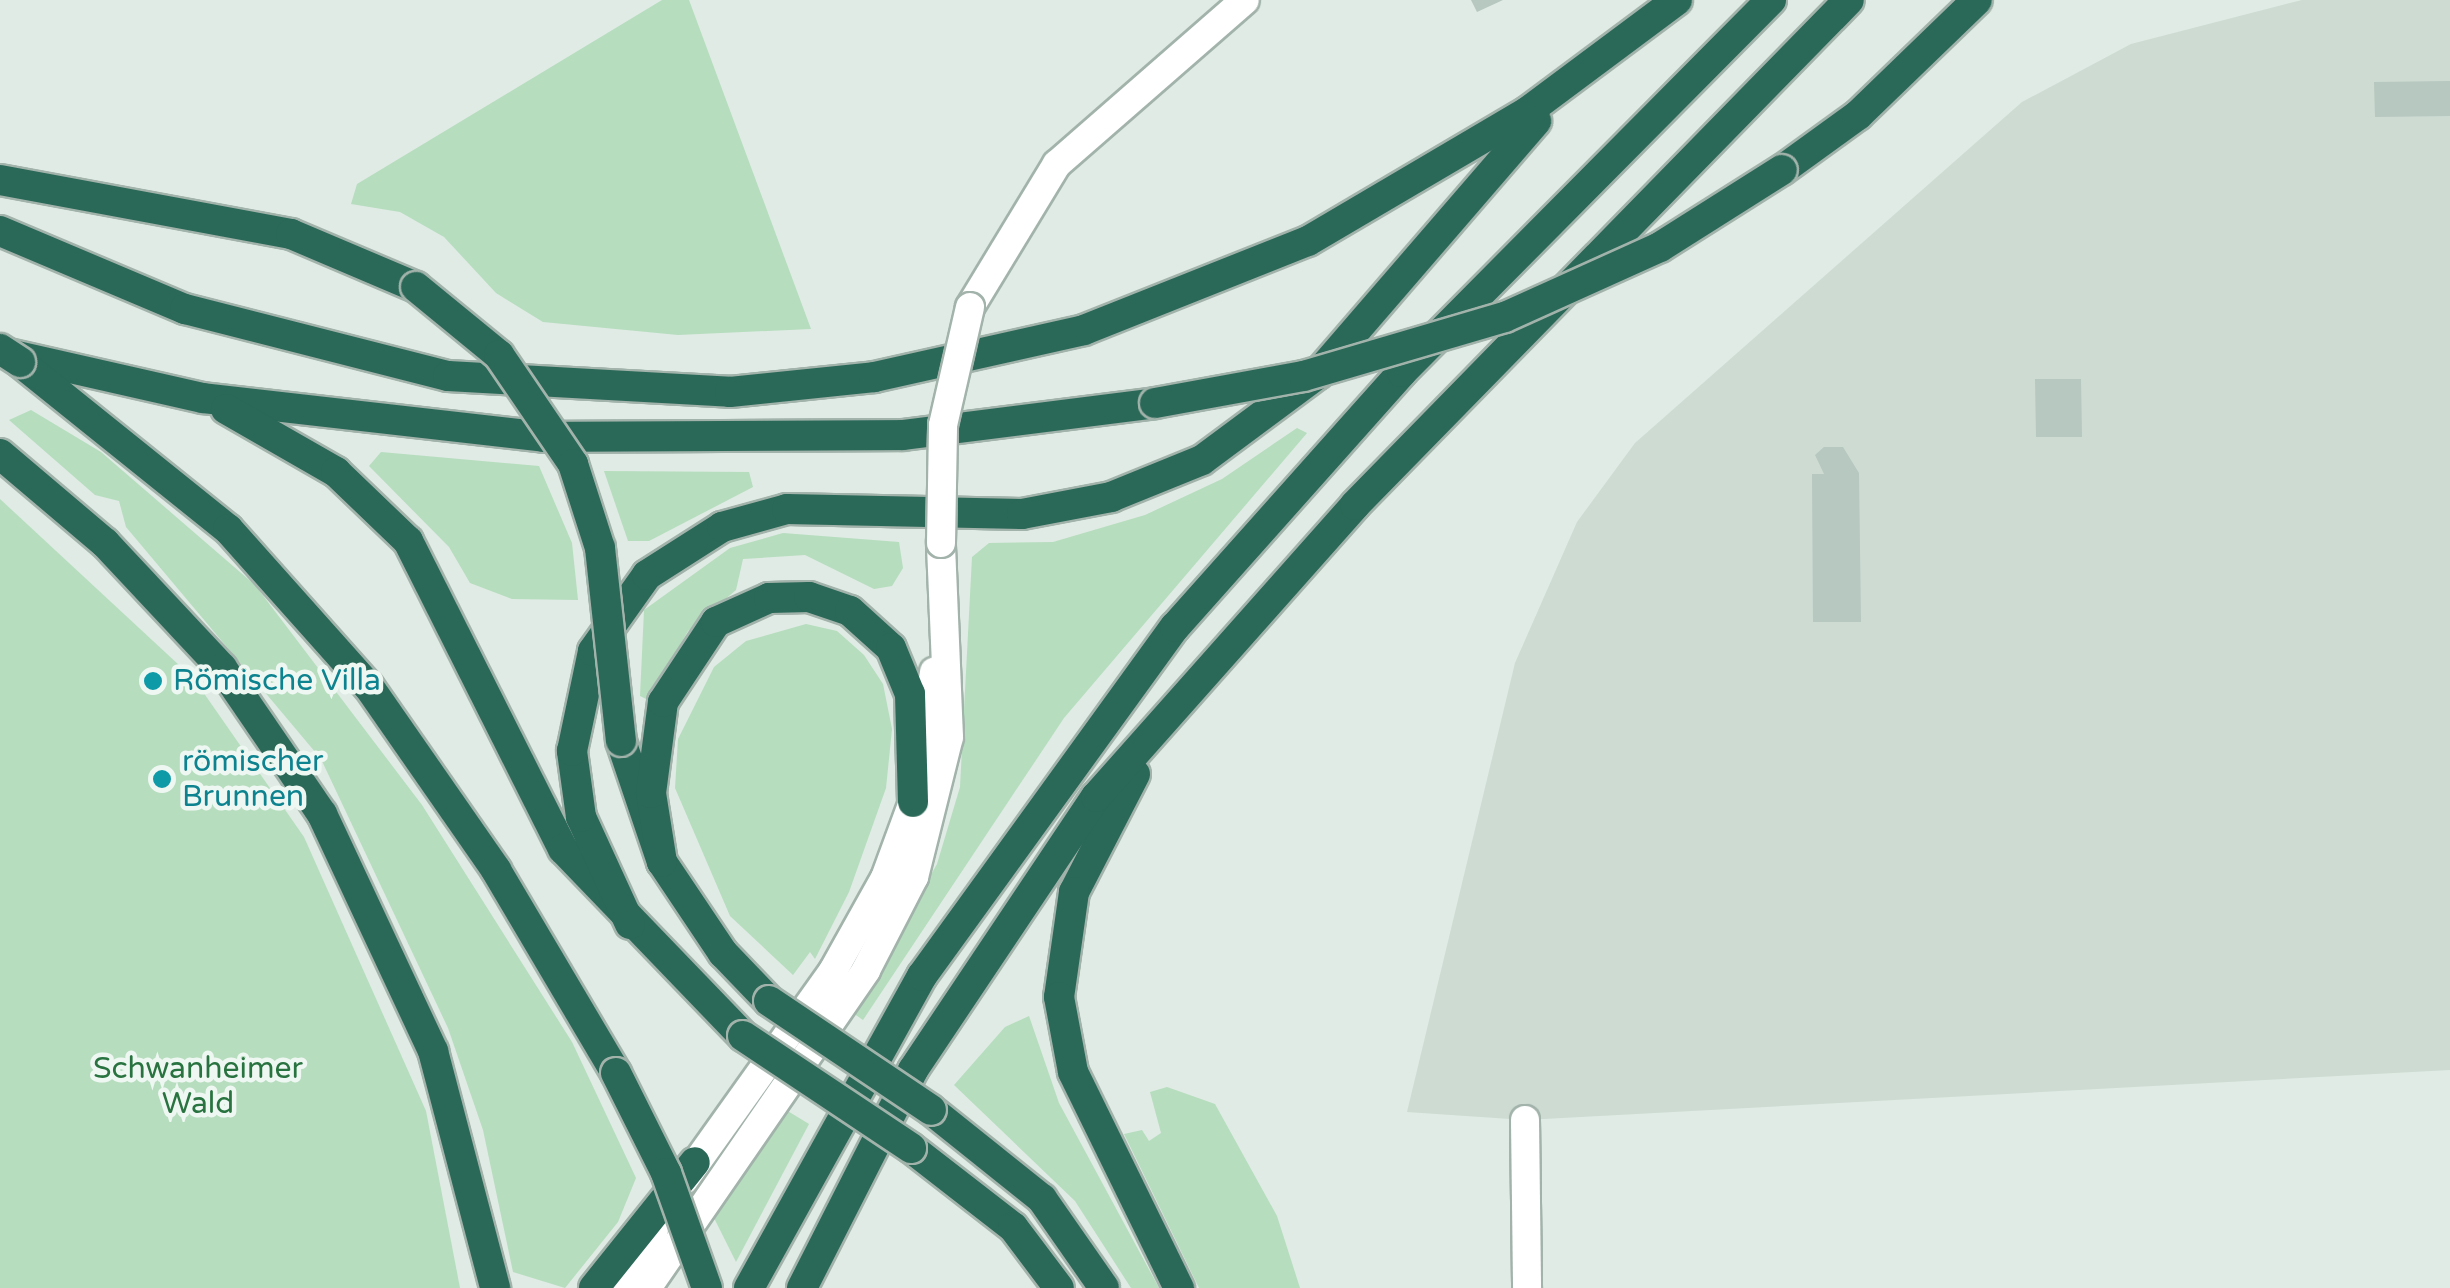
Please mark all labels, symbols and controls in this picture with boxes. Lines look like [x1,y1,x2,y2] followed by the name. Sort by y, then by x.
[173,663,381,699] place label: Römische Villa
[142,670,164,692] marker: Römische Villa
[182,744,323,814] place label: römischer Brunnen
[151,768,173,790] marker: römischer Brunnen
[93,1051,303,1122] park label: Schwanheimer Wald

